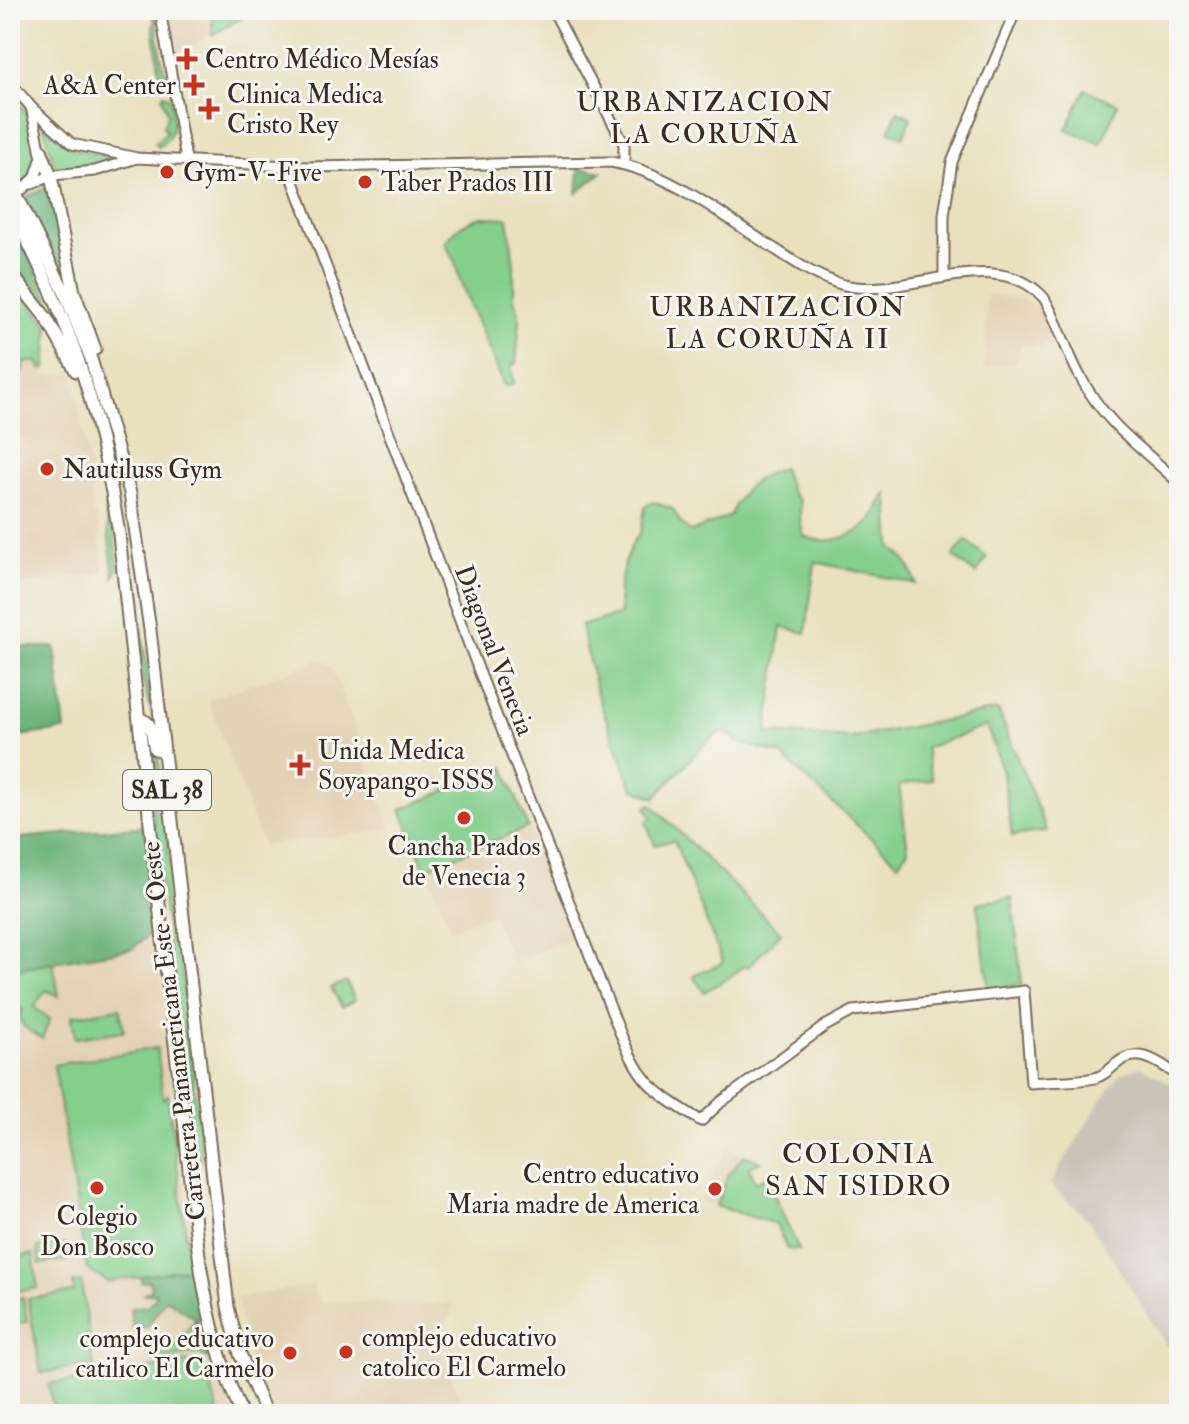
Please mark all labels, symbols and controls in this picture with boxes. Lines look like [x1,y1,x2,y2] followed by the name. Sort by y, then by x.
[205,44,439,76] place label: Centro Médico Mesías
[176,48,198,70] marker: Centro Médico Mesías
[43,70,176,102] place label: A&A Center
[183,74,205,96] marker: A&A Center
[227,79,383,141] place label: Clinica Medica Cristo Rey
[576,85,834,152] district label: URBANIZACION LA CORUÑA
[198,98,220,120] marker: Clinica Medica Cristo Rey
[183,157,322,189] place label: Gym-V-Five
[158,163,176,181] marker: Gym-V-Five
[381,167,553,199] place label: Taber Prados III
[356,173,374,191] marker: Taber Prados III
[649,290,907,357] district label: URBANIZACION LA CORUÑA II
[63,454,222,486] place label: Nautiluss Gym
[38,460,56,478] marker: Nautiluss Gym
[447,561,541,740] street label: Diagonal Venecia
[318,735,494,798] place label: Unida Medica Soyapango-ISSS
[289,754,311,776] marker: Unida Medica Soyapango-ISSS
[123,770,211,810] road number: SAL 38
[455,809,473,827] marker: Cancha Prados de Venecia 3
[388,831,540,893] place label: Cancha Prados de Venecia 3
[135,839,213,1222] street label: Carretera Panamericana Este - Oeste
[765,1137,953,1204] district label: COLONIA SAN ISIDRO
[447,1159,699,1221] place label: Centro educativo Maria madre de America
[88,1179,106,1197] marker: Colegio Don Bosco
[706,1180,724,1198] marker: Centro educativo Maria madre de America
[40,1201,154,1263] place label: Colegio Don Bosco
[362,1322,566,1384] place label: complejo educativo catolico El Carmelo
[75,1323,274,1385] place label: complejo educativo catilico El Carmelo
[337,1343,355,1361] marker: complejo educativo catolico El Carmelo
[281,1344,299,1362] marker: complejo educativo catilico El Carmelo

